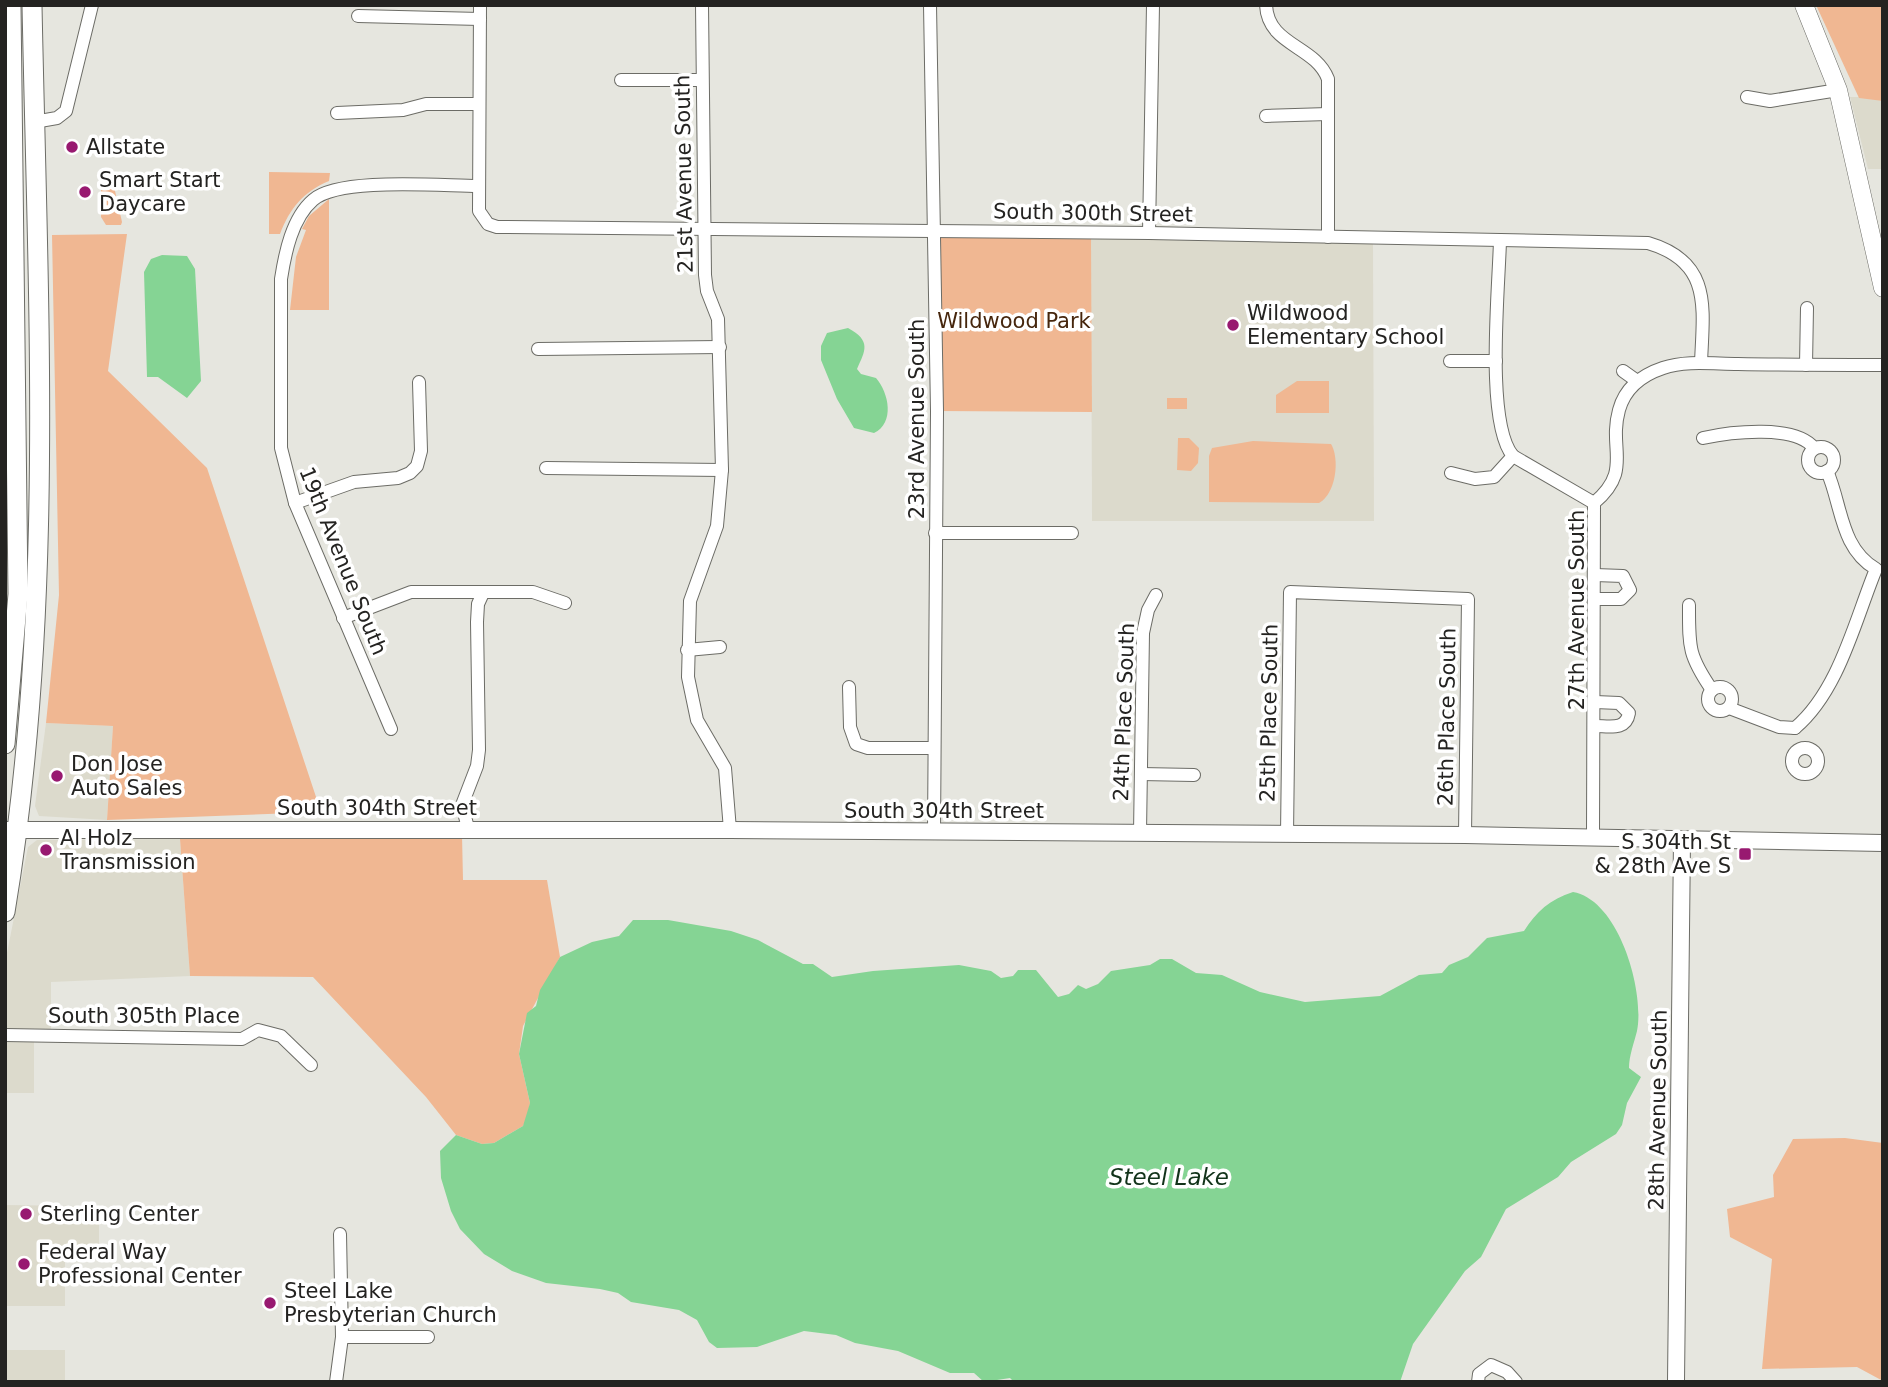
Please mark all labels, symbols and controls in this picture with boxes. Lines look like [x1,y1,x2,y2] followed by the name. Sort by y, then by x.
[670,75,698,273] street label: 21st Avenue South
[86,135,165,159] place label: Allstate
[64,139,80,155] marker: Allstate
[99,168,221,216] place label: Smart Start Daycare
[77,184,93,200] marker: Smart Start Daycare
[993,199,1193,227] street label: South 300th Street
[1247,301,1444,349] place label: Wildwood Elementary School
[937,309,1092,333] park label: Wildwood Park
[1225,317,1241,333] marker: Wildwood Elementary School
[905,319,929,519] street label: 23rd Avenue South
[294,463,392,659] street label: 19th Avenue South
[1565,510,1589,710] street label: 27th Avenue South
[1109,622,1139,802] street label: 24th Place South
[1255,624,1283,802] street label: 25th Place South
[1433,628,1461,806] street label: 26th Place South
[71,752,182,800] place label: Don Jose Auto Sales
[49,768,65,784] marker: Don Jose Auto Sales
[277,796,477,820] street label: South 304th Street
[844,799,1044,823] street label: South 304th Street
[59,826,196,874] place label: Al Holz Transmission
[1595,830,1731,878] place label: S 304th St & 28th Ave S
[38,842,54,858] marker: Al Holz Transmission
[1737,846,1753,862] marker: S 304th St & 28th Ave S
[48,1004,240,1028] street label: South 305th Place
[1644,1009,1672,1211] street label: 28th Avenue South
[1109,1164,1229,1190] water label: Steel Lake
[40,1202,199,1226] place label: Sterling Center
[18,1206,34,1222] marker: Sterling Center
[38,1240,242,1288] place label: Federal Way Professional Center
[16,1256,32,1272] marker: Federal Way Professional Center
[284,1279,497,1327] place label: Steel Lake Presbyterian Church
[262,1295,278,1311] marker: Steel Lake Presbyterian Church

